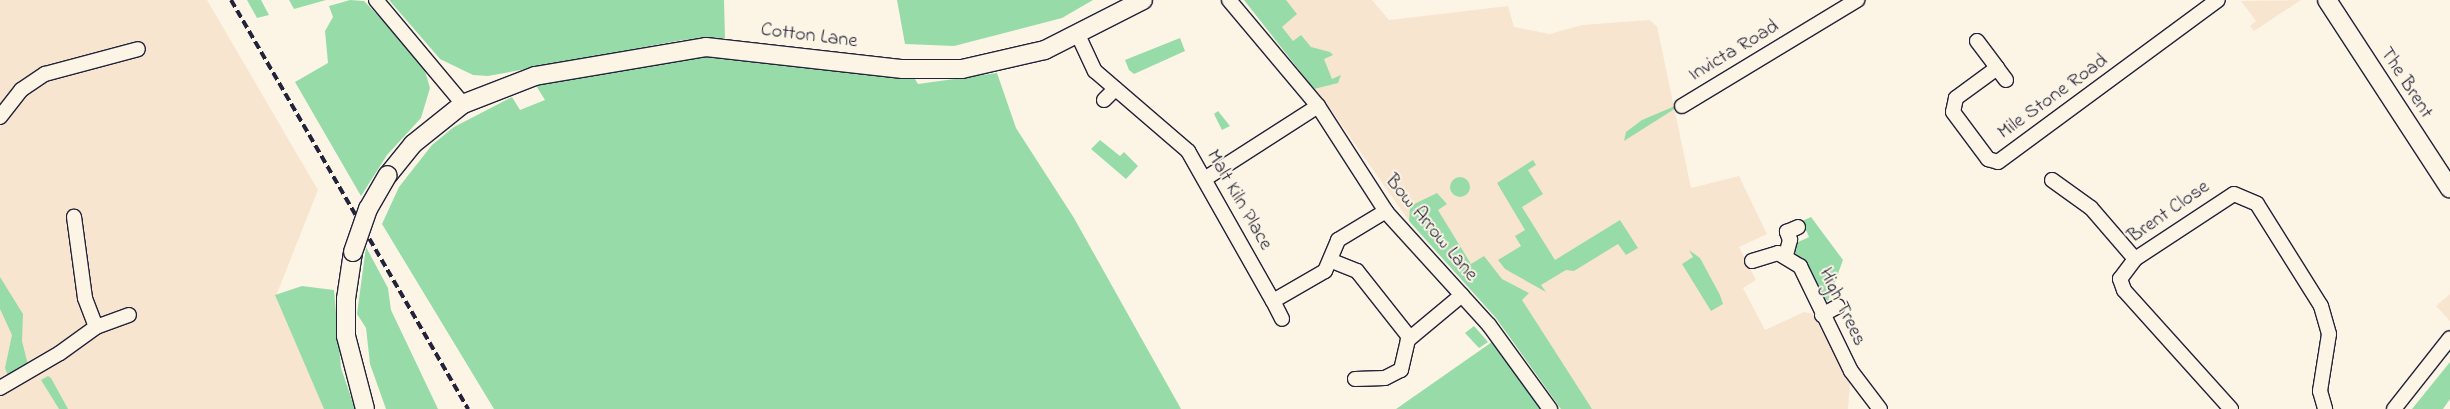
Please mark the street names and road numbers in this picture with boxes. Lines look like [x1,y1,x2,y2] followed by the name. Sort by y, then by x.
[1685,15,1783,87] street label: Invicta Road
[759,18,859,54] street label: Cotton Lane
[2374,43,2438,123] street label: The Brent
[1993,49,2113,145] street label: Mile Stone Road
[1201,146,1277,254] street label: Malt Kiln Place
[1379,170,1483,286] street label: Bow Arrow Lane
[2124,175,2214,249] street label: Brent Close
[1813,264,1871,350] street label: High Trees

